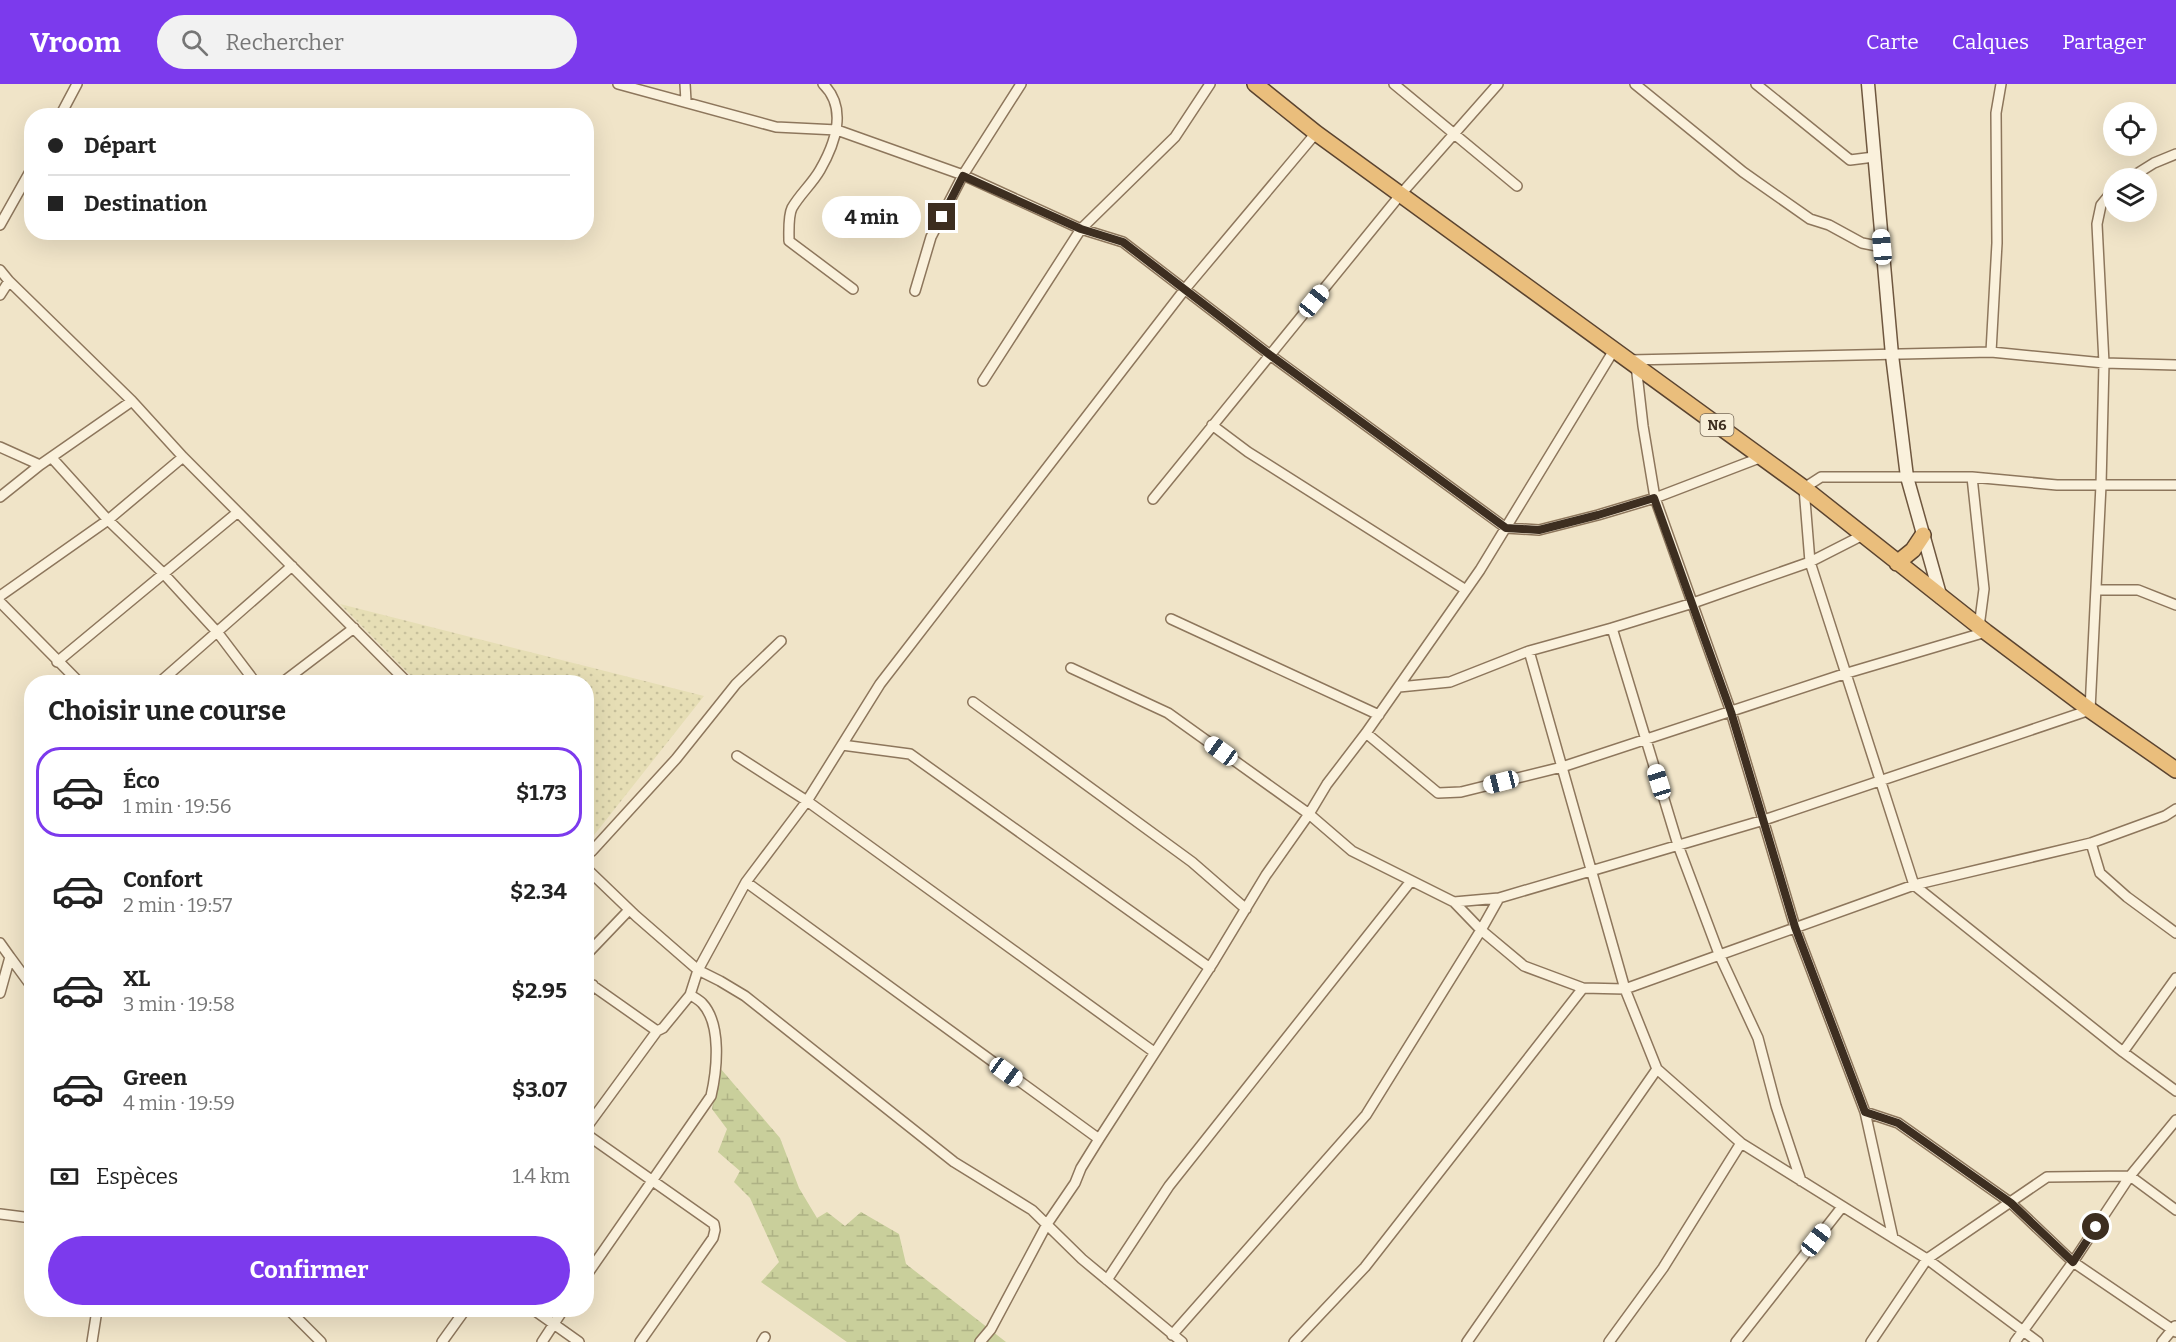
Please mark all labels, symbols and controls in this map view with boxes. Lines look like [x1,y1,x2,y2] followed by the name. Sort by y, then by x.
[157,15,577,69] search box
[30,26,121,59] text: Vroom
[178,26,211,59] icon: search
[226,29,344,56] text: Rechercher
[1866,29,1919,55] text: Carte
[1952,29,2029,55] text: Calques
[2062,29,2146,55] text: Partager
[2103,102,2157,222] map controls
[2103,102,2157,156] button: locate
[84,132,156,159] text: Départ
[2103,168,2157,222] button: layers
[84,190,207,217] text: Destination
[822,196,921,238] callout: 4 min
[928,203,955,230] route end
[844,205,899,229] text: 4 min
[1871,228,1893,266] car
[1296,281,1332,321] car
[1700,414,1734,436] road number: N6
[48,695,286,727] text: Choisir une course
[1201,733,1241,769] car
[1645,762,1673,802] car
[51,765,105,819] icon: car
[123,767,160,794] text: Éco
[1481,769,1521,795] car
[516,779,567,806] text: $1.73
[123,794,232,818] text: 1 min · 19:56
[51,864,105,918] icon: car
[123,866,203,893] text: Confort
[510,878,567,905] text: $2.34
[123,893,232,917] text: 2 min · 19:57
[51,963,105,1017] icon: car
[123,965,150,992] text: XL
[512,977,567,1004] text: $2.95
[123,992,235,1016] text: 3 min · 19:58
[986,1054,1026,1090] car
[51,1062,105,1116] icon: car
[123,1064,187,1091] text: Green
[512,1076,567,1103] text: $3.07
[123,1091,235,1115] text: 4 min · 19:59
[48,1160,81,1193] icon: cash
[96,1163,178,1190] text: Espèces
[512,1164,570,1188] text: 1.4 km
[2082,1213,2109,1240] route start
[1798,1220,1834,1260] car
[48,1236,570,1305] button: Confirmer

